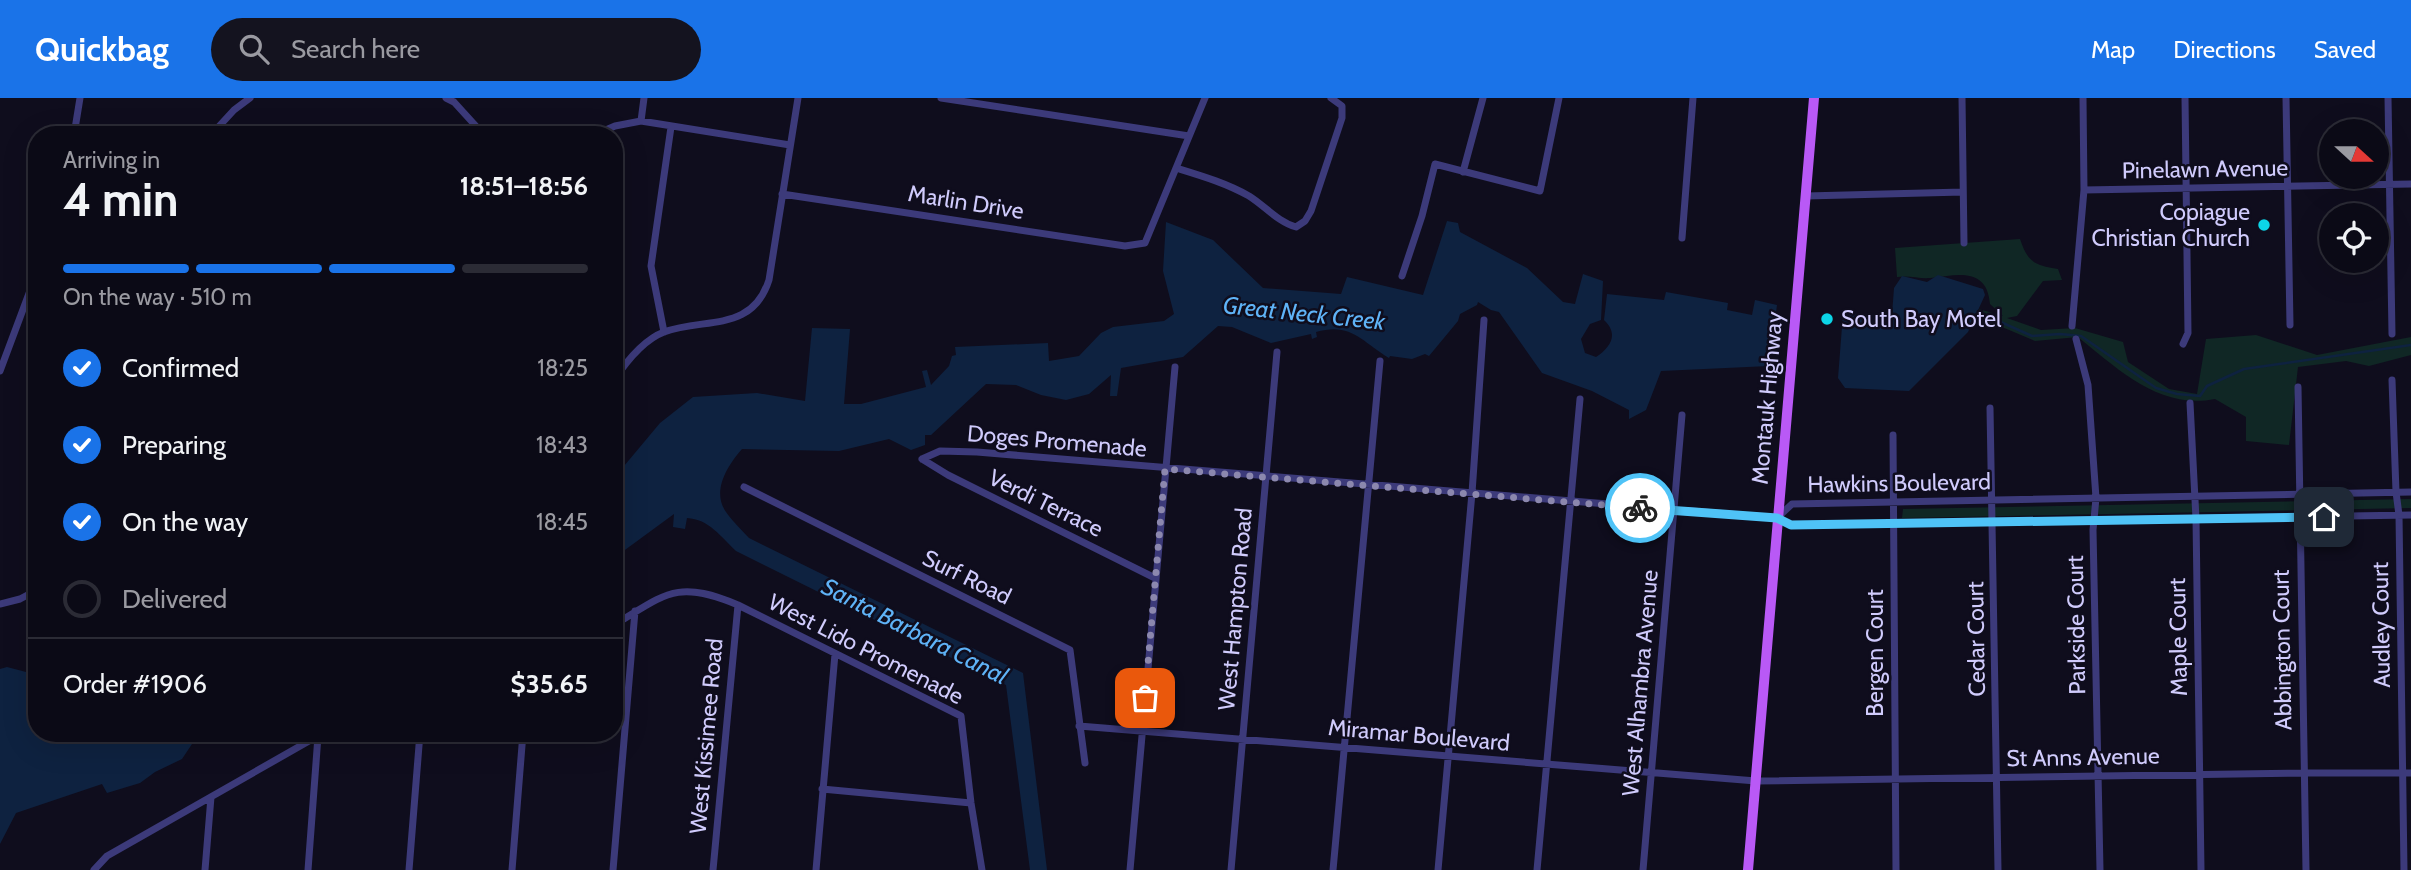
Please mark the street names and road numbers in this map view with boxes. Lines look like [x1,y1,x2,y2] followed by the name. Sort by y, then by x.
[2122,154,2289,184] street label: Pinelawn Avenue
[906,179,1026,225] street label: Marlin Drive
[1745,310,1789,486] street label: Montauk Highway
[966,419,1148,463] street label: Doges Promenade
[984,463,1108,543] street label: Verdi Terrace
[1807,467,1991,499] street label: Hawkins Boulevard
[1212,507,1258,711] street label: West Hampton Road
[918,544,1016,610] street label: Surf Road
[2061,555,2091,695] street label: Parkside Court
[2366,562,2396,688] street label: Audley Court
[1616,568,1664,797] street label: West Alhambra Avenue
[2267,569,2297,731] street label: Abbington Court
[2163,577,2193,696] street label: Maple Court
[1961,581,1991,697] street label: Cedar Court
[764,588,968,710] street label: West Lido Promenade
[1861,589,1889,717] street label: Bergen Court
[684,637,728,835] street label: West Kissimee Road
[1327,713,1511,757] street label: Miramar Boulevard
[2006,742,2160,772] street label: St Anns Avenue

